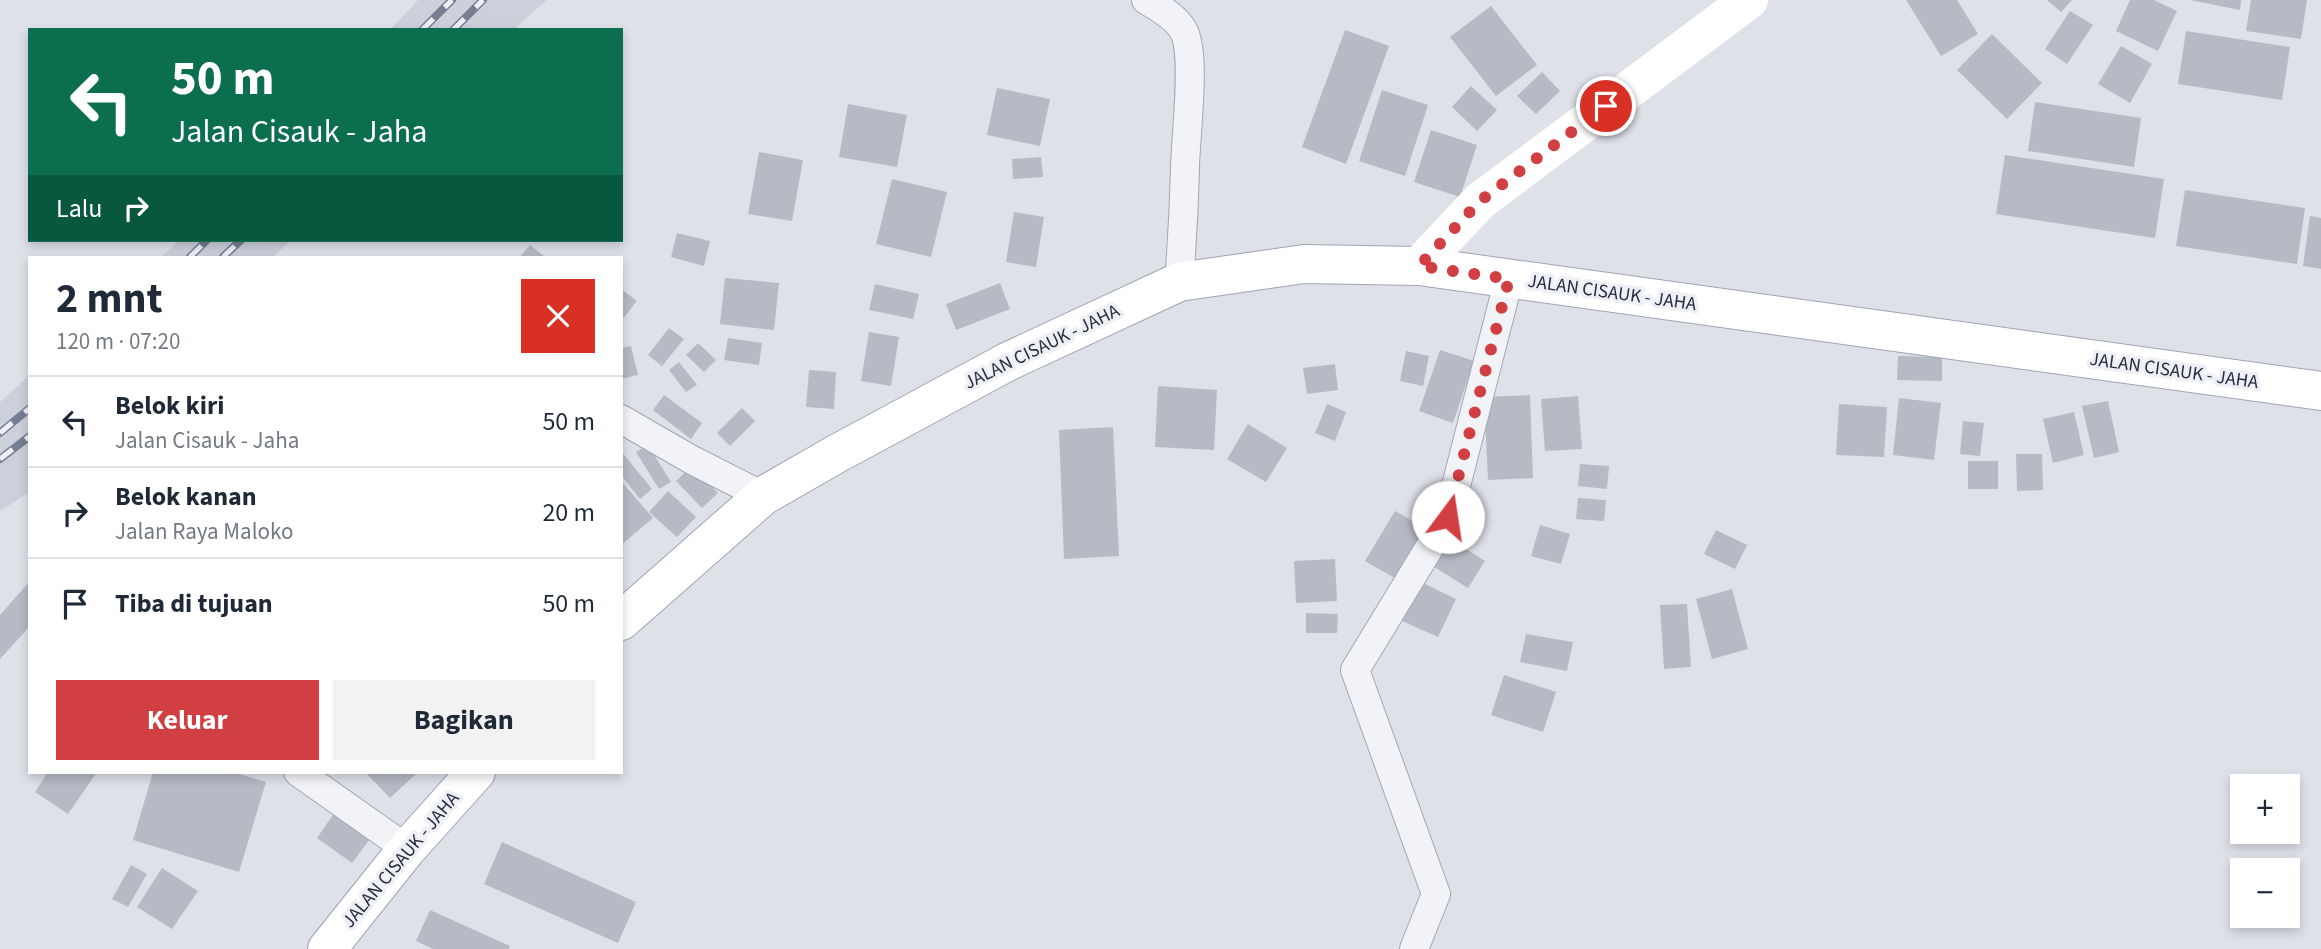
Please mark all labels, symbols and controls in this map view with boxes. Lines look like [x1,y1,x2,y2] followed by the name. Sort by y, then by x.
[171,44,275,114] text: 50 m
[56,56,147,147] icon: left
[1576,76,1636,136] pin
[1587,87,1625,125] icon: arrive
[171,109,427,155] text: Jalan Cisauk - Jaha
[117,189,155,227] icon: right
[56,190,103,227] text: Lalu
[1526,268,1699,318] street label: JALAN CISAUK - JAHA
[56,269,163,329] text: 2 mnt
[521,279,595,353] button: close
[960,297,1125,396] street label: JALAN CISAUK - JAHA
[56,325,180,358] text: 120 m · 07:20
[2088,346,2261,396] street label: JALAN CISAUK - JAHA
[115,387,224,424] text: Belok kiri
[56,403,94,441] icon: left
[542,403,595,440] text: 50 m
[115,424,299,457] text: Jalan Cisauk - Jaha
[115,478,257,515] text: Belok kanan
[1411,480,1485,554] position arrow
[56,494,94,532] icon: right
[542,494,595,531] text: 20 m
[115,515,293,548] text: Jalan Raya Maloko
[56,585,94,623] icon: arrive
[115,585,273,622] text: Tiba di tujuan
[542,585,595,622] text: 50 m
[56,680,319,760] button: Keluar
[333,680,595,760] button: Bagikan
[2230,774,2300,928] map controls
[2230,774,2300,844] button: +
[336,786,466,934] street label: JALAN CISAUK - JAHA
[2230,858,2300,928] button: −

